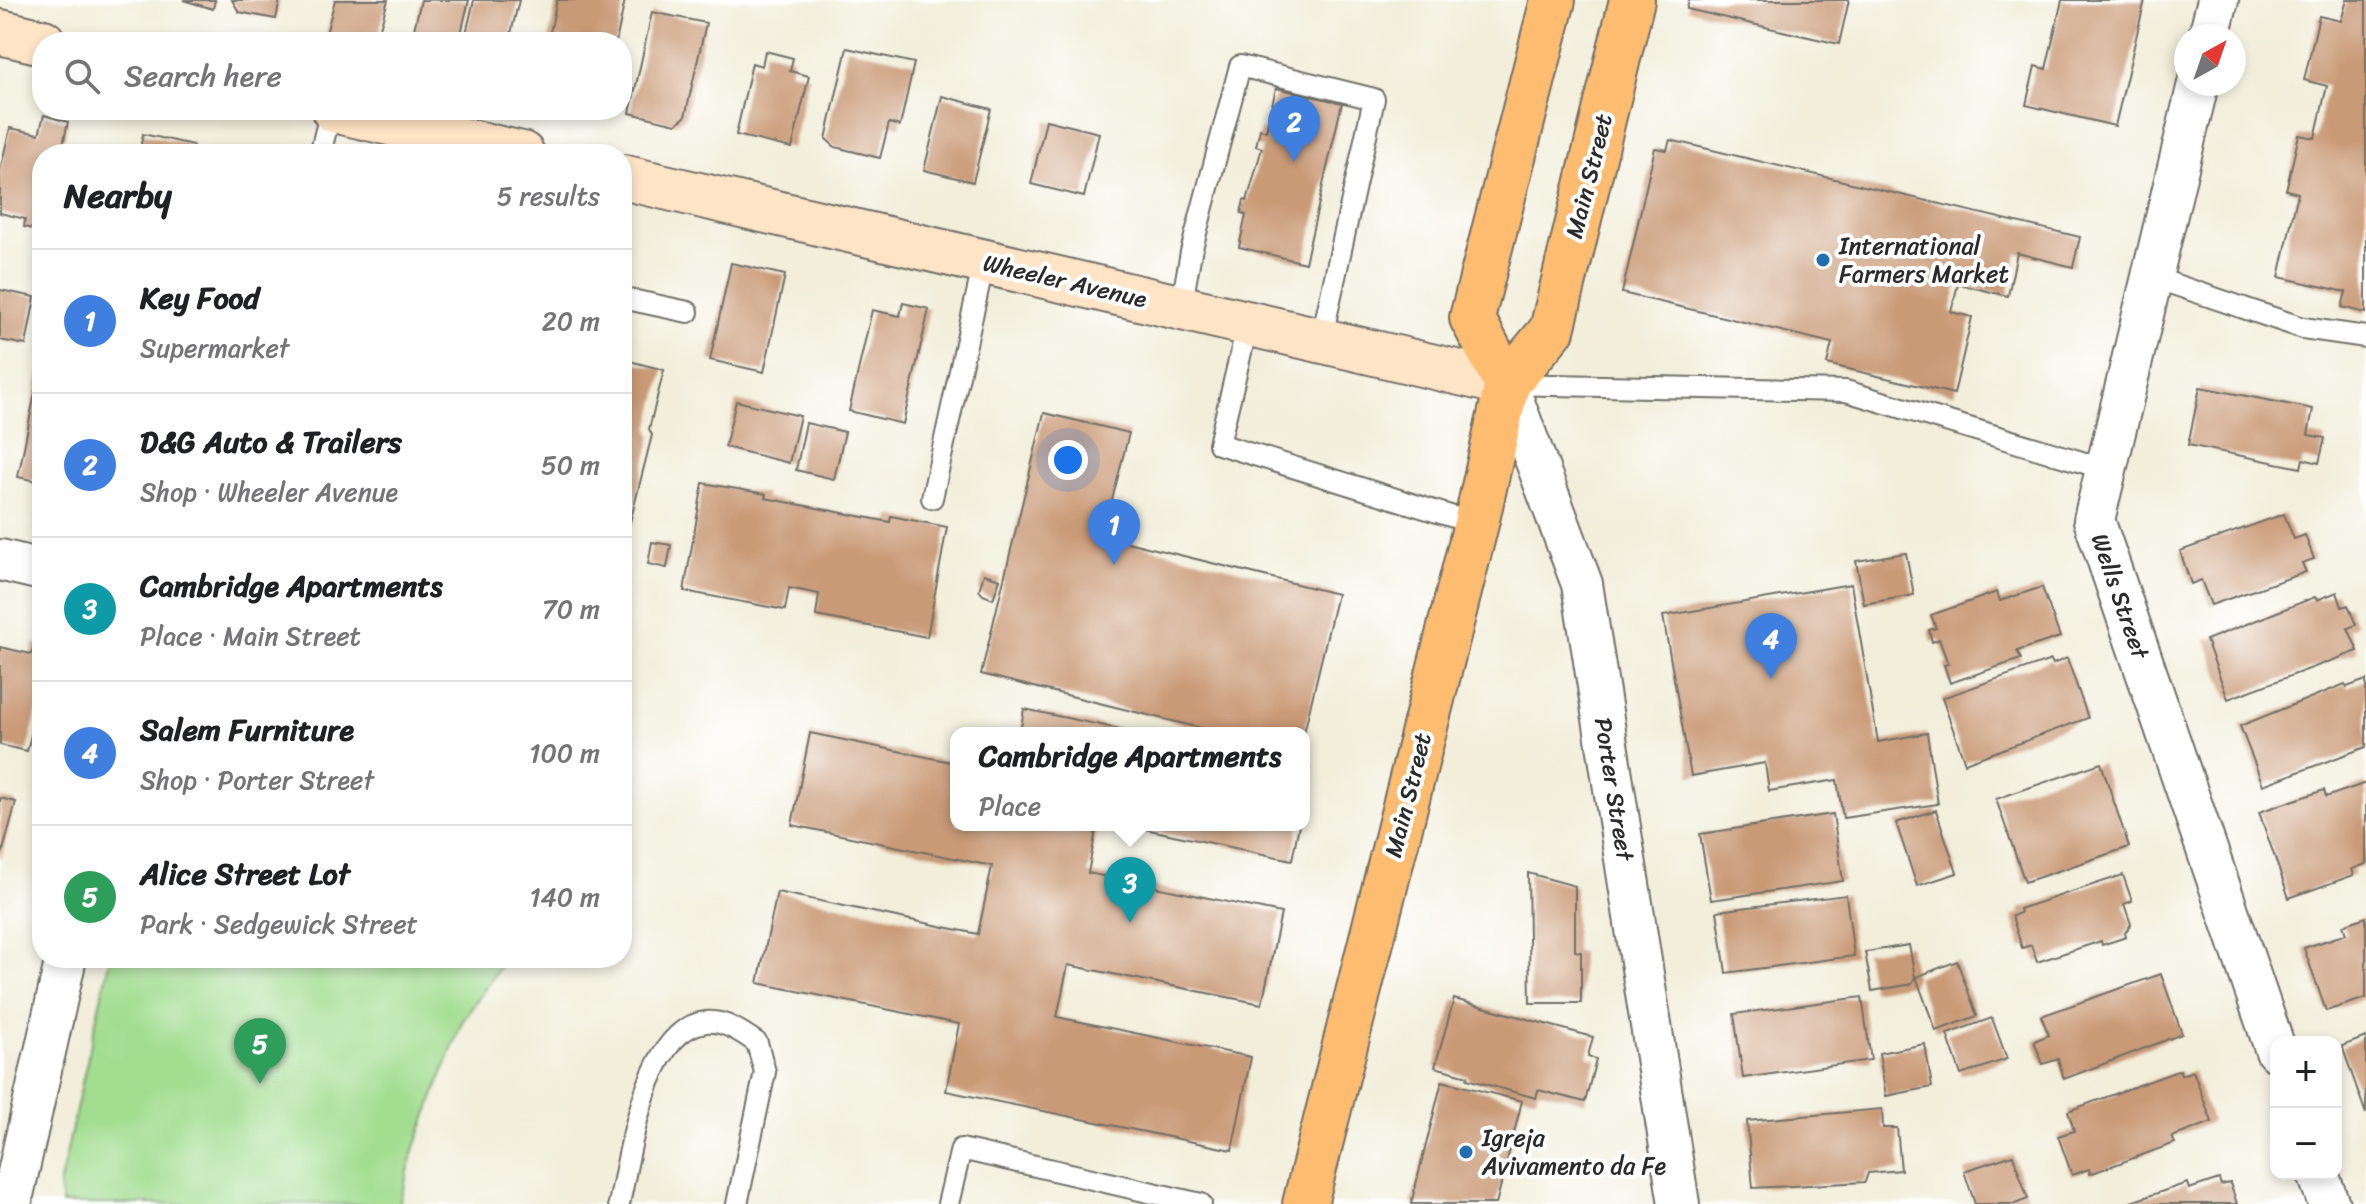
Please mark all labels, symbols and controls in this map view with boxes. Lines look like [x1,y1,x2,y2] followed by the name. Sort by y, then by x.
[2174,24,2246,96] north arrow
[32,32,632,120] search box
[124,49,282,103] text: Search here
[60,54,104,98] icon: search
[1268,96,1320,162] pin: 2
[1553,109,1625,243] street label: Main Street
[64,166,172,226] text: Nearby
[497,173,600,219] text: 5 results
[1838,225,2009,295] place label: International Farmers Market
[979,242,1151,320] street label: Wheeler Avenue
[1814,251,1832,269] marker: International Farmers Market
[140,271,259,325] text: Key Food
[84,298,96,344] text: 1
[542,298,600,344] text: 20 m
[140,325,289,371] text: Supermarket
[140,415,402,469] text: D&G Auto & Trailers
[1048,440,1088,480] your location
[82,442,98,488] text: 2
[541,442,600,488] text: 50 m
[140,469,398,515] text: Shop · Wheeler Avenue
[1088,499,1140,565] pin: 1
[2079,528,2162,666] street label: Wells Street
[140,559,443,613] text: Cambridge Apartments
[83,586,97,632] text: 3
[542,586,600,632] text: 70 m
[140,613,361,659] text: Place · Main Street
[1745,613,1797,679] pin: 4
[140,703,354,757] text: Salem Furniture
[1582,714,1646,865] street label: Porter Street
[950,727,1310,831] popup
[1372,728,1444,862] street label: Main Street
[979,729,1281,783] text: Cambridge Apartments
[82,730,98,776] text: 4
[529,730,600,776] text: 100 m
[140,757,374,803] text: Shop · Porter Street
[979,783,1041,829] text: Place
[140,847,350,901] text: Alice Street Lot
[1104,857,1156,923] pin: 3
[82,874,98,920] text: 5
[529,874,600,920] text: 140 m
[140,901,418,947] text: Park · Sedgewick Street
[234,1018,286,1084] pin: 5
[2270,1036,2342,1180] map controls
[2270,1036,2342,1108] button: +
[2270,1108,2342,1180] button: −
[1481,1117,1667,1187] place label: Igreja Avivamento da Fe
[1457,1143,1475,1161] marker: Igreja Avivamento da Fe

